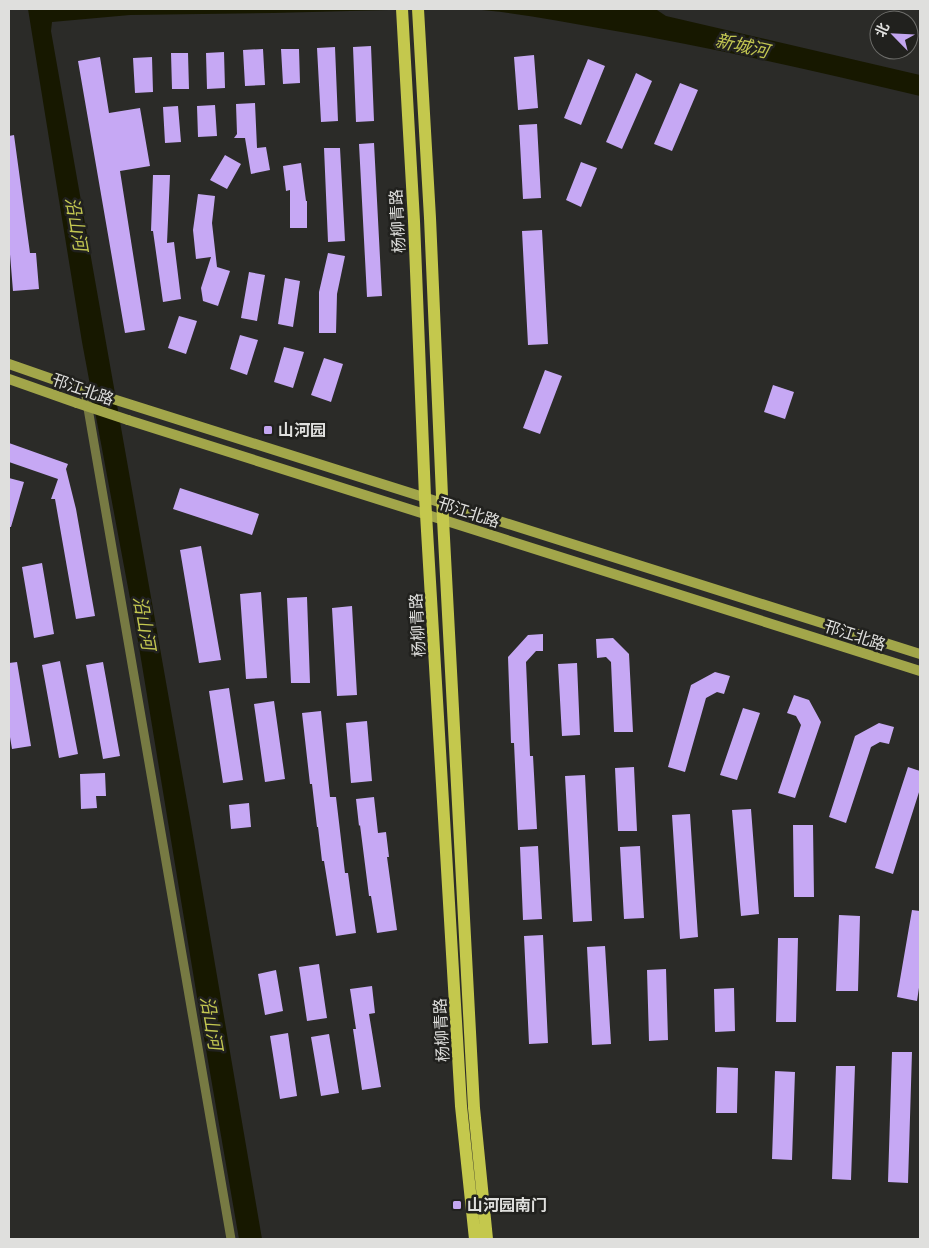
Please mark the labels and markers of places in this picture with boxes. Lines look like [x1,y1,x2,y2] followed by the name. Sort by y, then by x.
[278,421,326,439] place label: 山河园
[262,424,274,436] marker: 山河园
[467,1196,547,1214] place label: 山河园南门
[451,1199,463,1211] marker: 山河园南门

